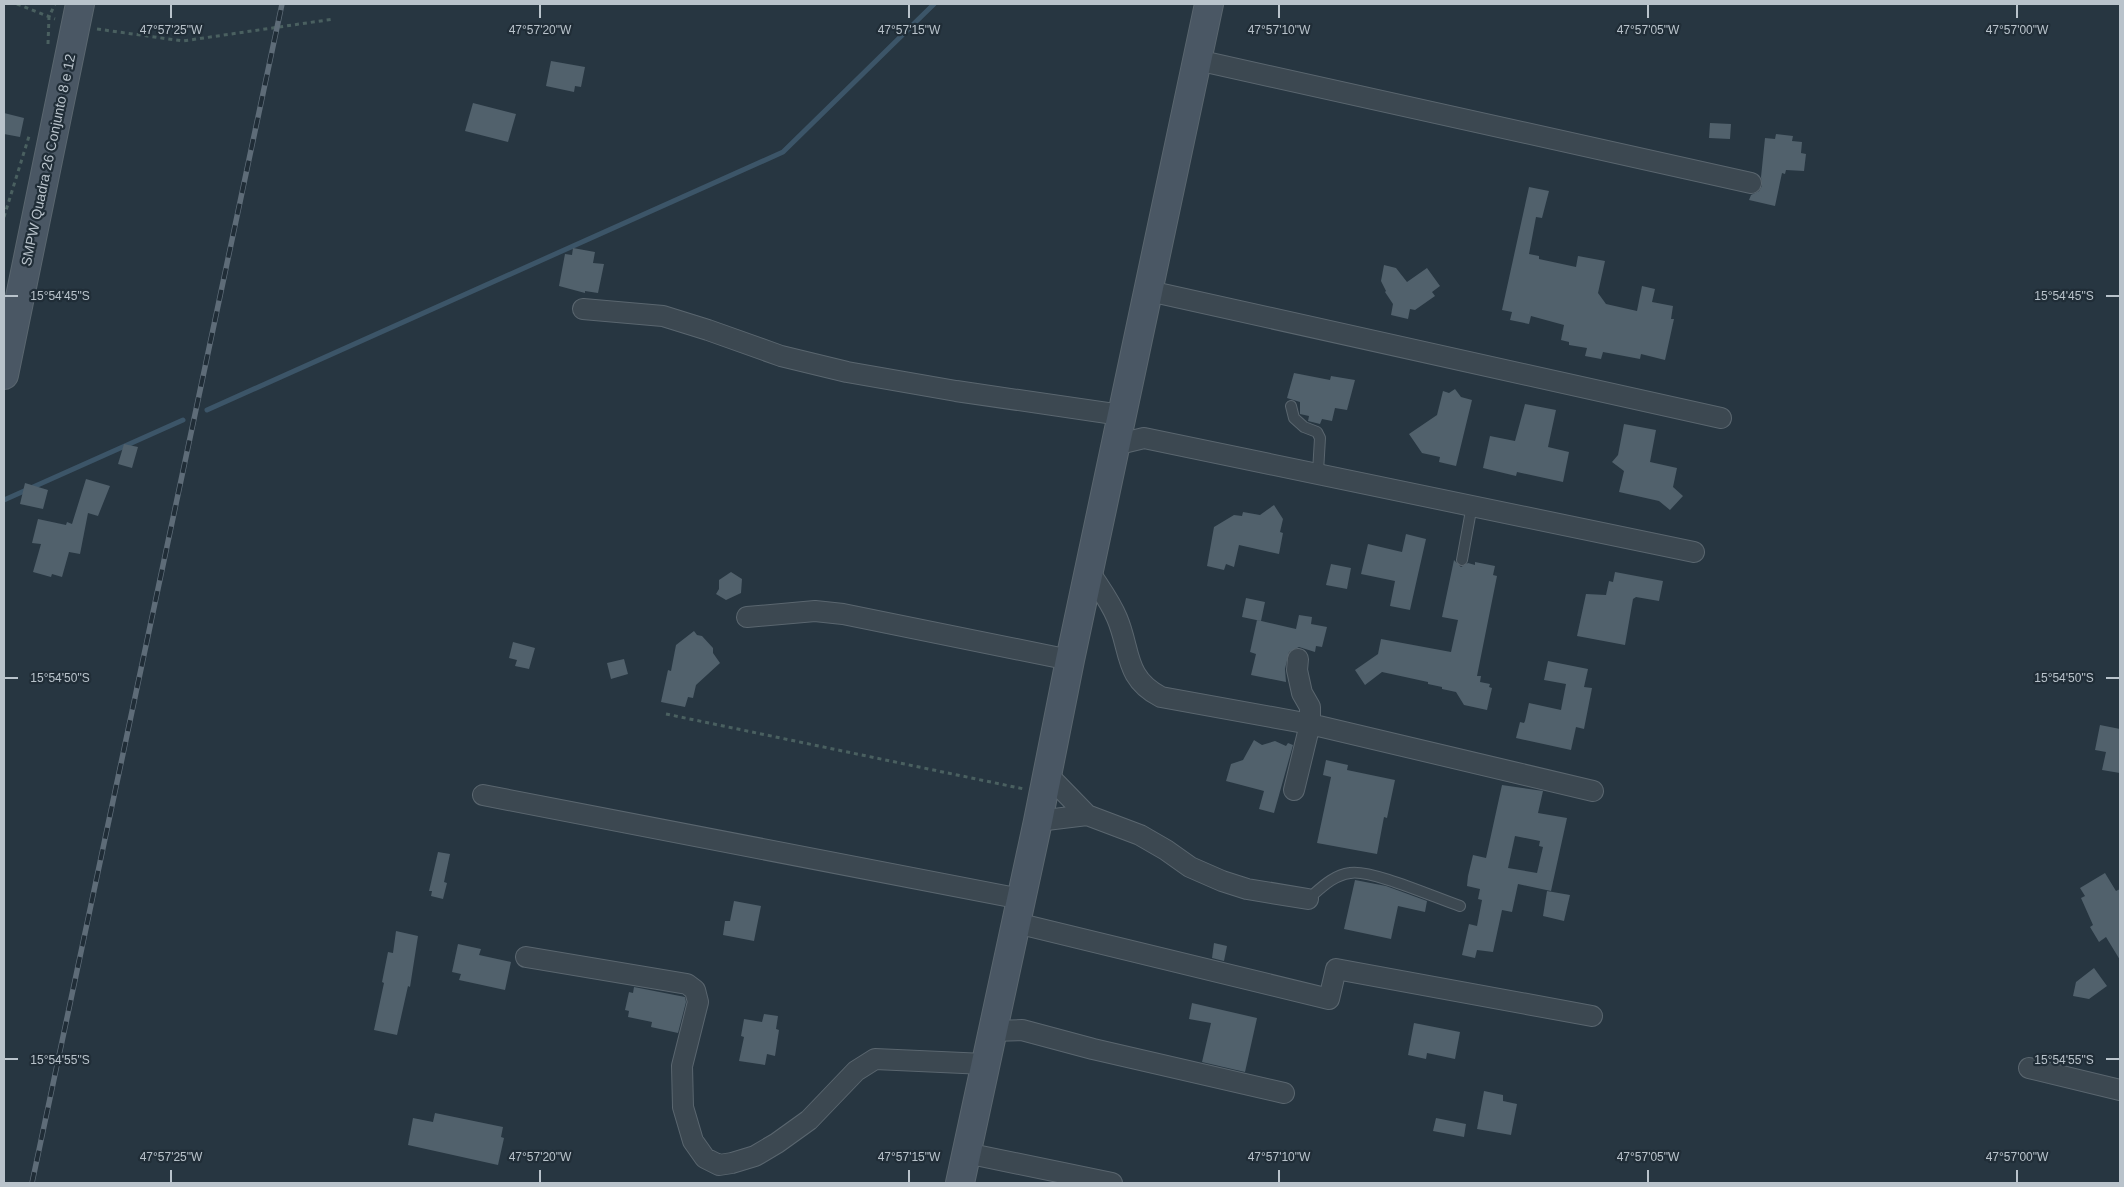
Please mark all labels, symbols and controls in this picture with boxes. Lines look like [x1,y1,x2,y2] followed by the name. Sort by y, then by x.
[140,23,203,37] text: 47°57'25"W
[509,23,572,37] text: 47°57'20"W
[878,23,941,37] text: 47°57'15"W
[1248,23,1311,37] text: 47°57'10"W
[1617,23,1680,37] text: 47°57'05"W
[1986,23,2049,37] text: 47°57'00"W
[18,52,78,267] street label: SMPW Quadra 26 Conjunto 8 e 12
[30,289,90,303] text: 15°54'45"S
[2034,289,2094,303] text: 15°54'45"S
[30,671,90,685] text: 15°54'50"S
[2034,671,2094,685] text: 15°54'50"S
[30,1053,90,1067] text: 15°54'55"S
[2034,1053,2094,1067] text: 15°54'55"S
[140,1150,203,1164] text: 47°57'25"W
[509,1150,572,1164] text: 47°57'20"W
[878,1150,941,1164] text: 47°57'15"W
[1248,1150,1311,1164] text: 47°57'10"W
[1617,1150,1680,1164] text: 47°57'05"W
[1986,1150,2049,1164] text: 47°57'00"W

